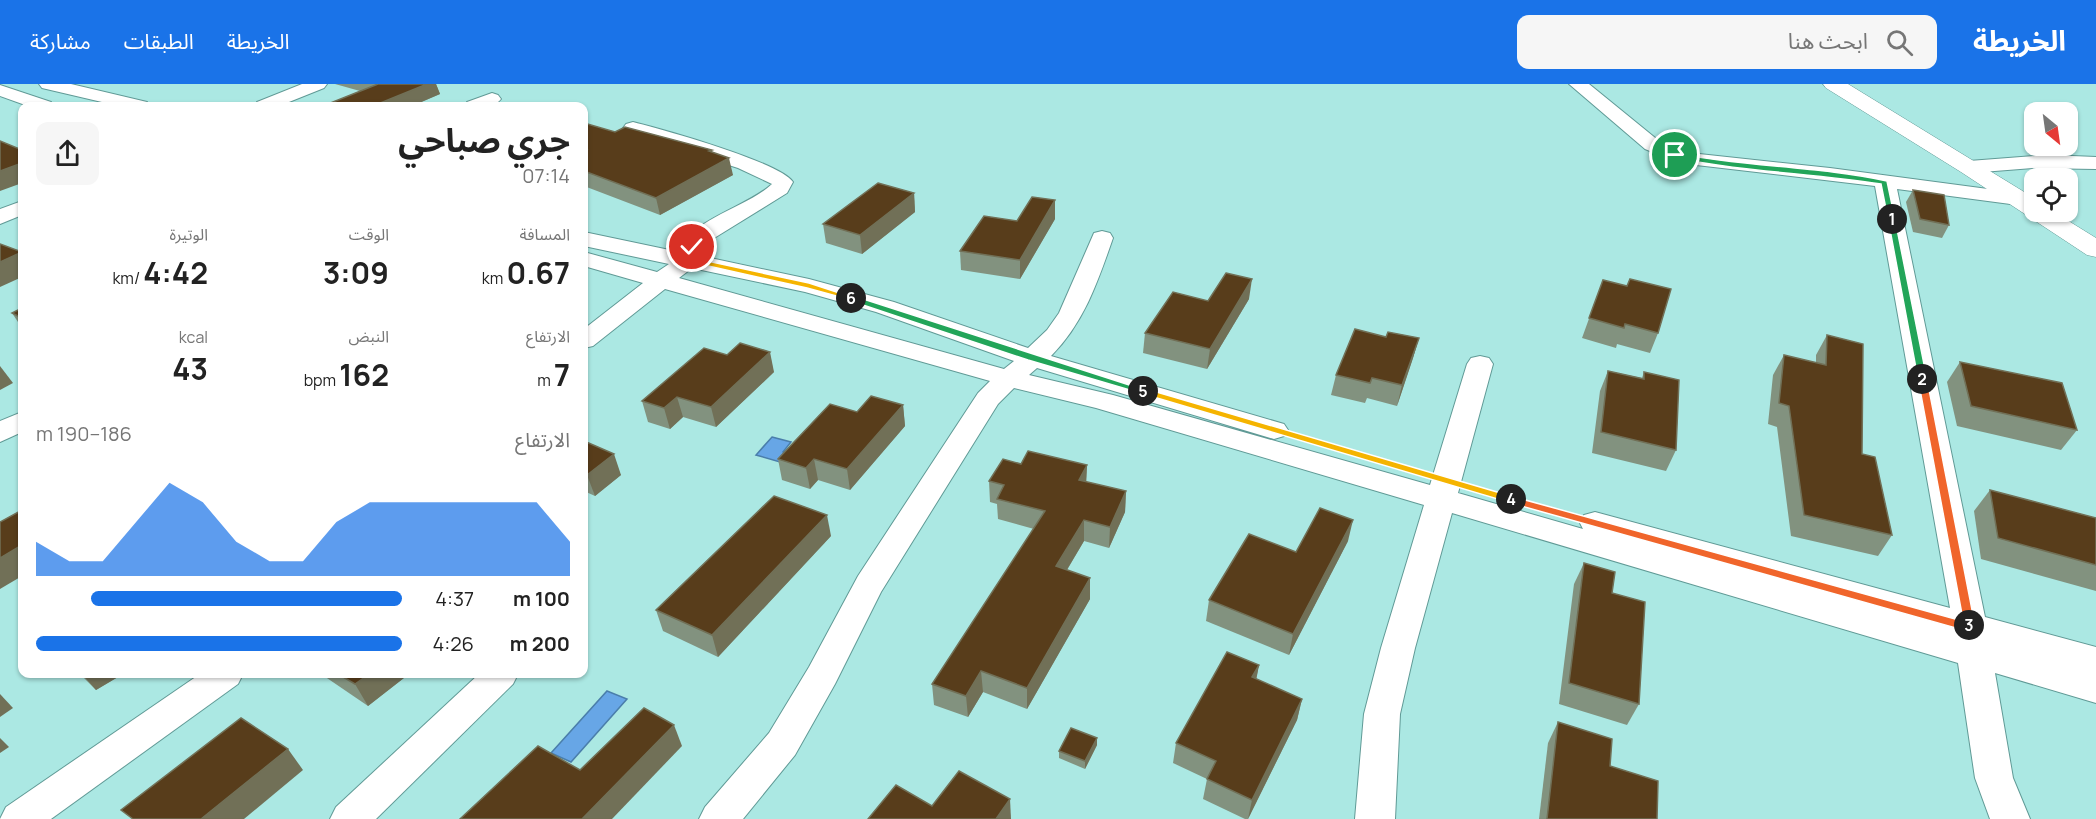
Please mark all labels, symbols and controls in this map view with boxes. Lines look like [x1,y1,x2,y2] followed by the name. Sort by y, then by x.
[1517,15,1937,69] search box
[1973,21,2066,59] text: الخريطة
[1788,26,1868,56] text: ابحث هنا
[1883,26,1916,59] icon: search
[30,27,91,55] text: مشاركة
[124,27,194,55] text: الطبقات
[227,27,290,55] text: الخريطة
[2024,102,2078,156] north arrow
[2024,102,2078,222] map controls
[398,117,570,162] text: جري صباحي
[36,122,99,185] button: share
[1649,129,1700,180] pin
[1658,138,1691,171] icon: arrive
[522,162,570,189] text: 07:14
[2024,168,2078,222] button: locate
[1877,204,1907,234] pin: 1
[1888,208,1896,230] text: 1
[666,221,717,272] pin
[170,223,208,245] text: الوتيرة
[349,223,389,245] text: الوقت
[520,223,570,245] text: المسافة
[675,230,708,263] icon: check
[143,252,208,293] text: 4:42
[323,252,389,293] text: 3:09
[507,252,570,293] text: 0.67
[112,267,143,289] text: /km
[482,267,507,289] text: km
[836,283,866,313] pin: 6
[846,287,856,309] text: 6
[348,325,389,347] text: النبض
[526,325,570,347] text: الارتفاع
[179,326,208,348] text: kcal
[172,348,208,389] text: 43
[339,354,389,395] text: 162
[554,354,570,395] text: 7
[1907,364,1937,394] pin: 2
[1917,368,1927,390] text: 2
[304,369,339,391] text: bpm
[537,369,554,391] text: m
[1128,376,1158,406] pin: 5
[1138,380,1148,402] text: 5
[36,420,132,447] text: 186–190 m
[515,426,570,453] text: الارتفاع
[1496,484,1526,514] pin: 4
[1506,488,1516,510] text: 4
[435,585,474,612] text: 4:37
[513,585,570,612] text: 100 m
[1954,610,1984,640] pin: 3
[1964,614,1974,636] text: 3
[432,630,474,657] text: 4:26
[510,630,570,657] text: 200 m

